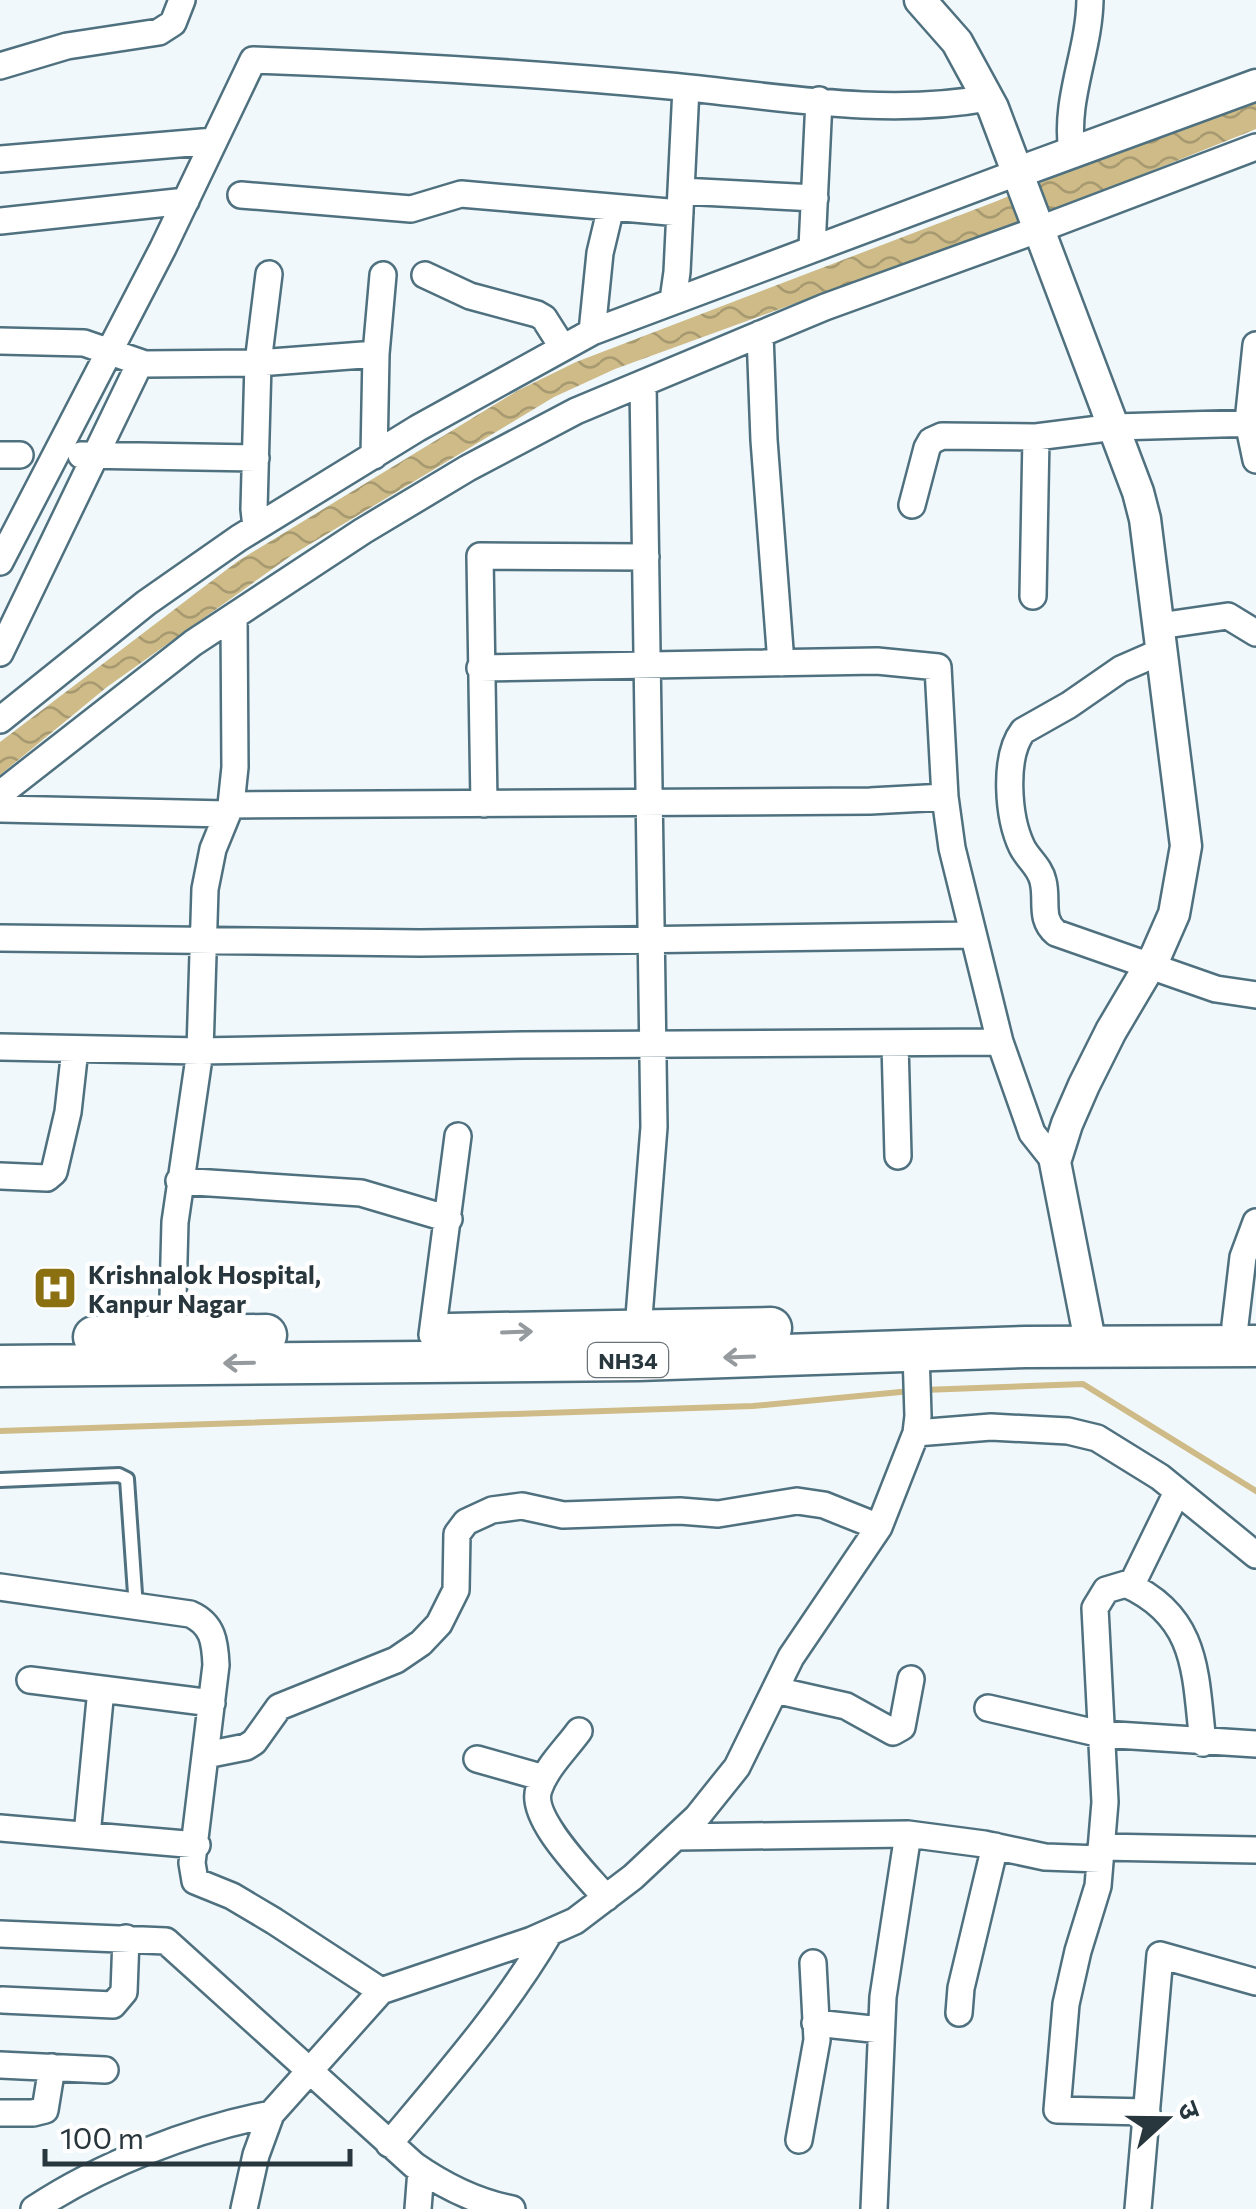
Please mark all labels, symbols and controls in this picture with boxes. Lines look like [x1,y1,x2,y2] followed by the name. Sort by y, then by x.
[88,1259,321,1318] place label: Krishnalok Hospital, Kanpur Nagar
[32,1265,78,1311] hospital icon: Krishnalok Hospital, Kanpur Nagar
[501,1323,533,1342] one-way arrow
[588,1343,668,1377] road number: NH34
[723,1347,755,1366] one-way arrow
[223,1354,256,1372] one-way arrow
[1116,2069,1216,2169] north arrow
[1171,2096,1209,2124] text: उ
[45,2104,350,2166] scale bar
[60,2118,144,2155] text: 100 m

